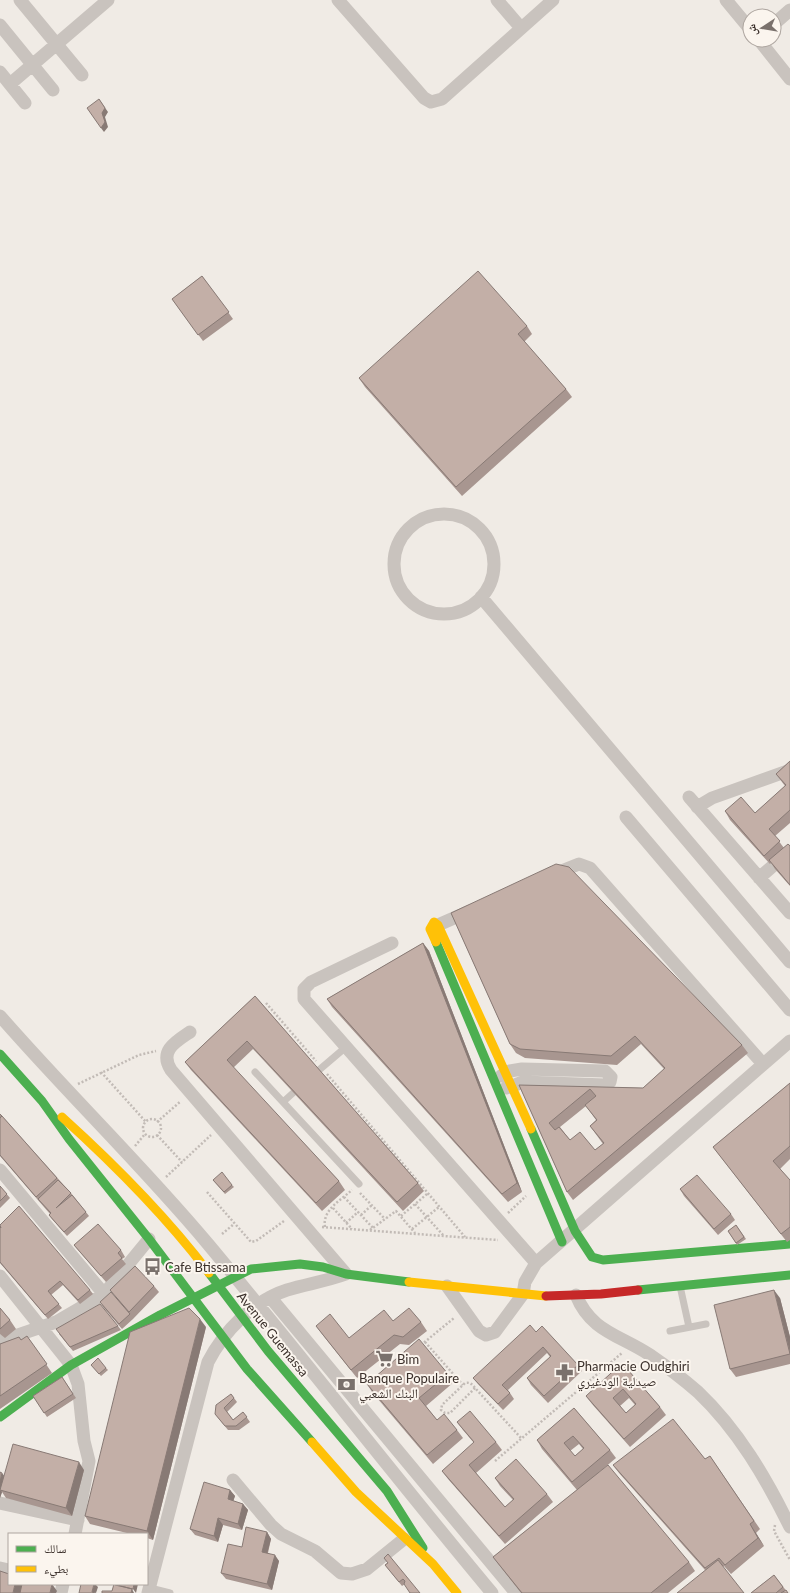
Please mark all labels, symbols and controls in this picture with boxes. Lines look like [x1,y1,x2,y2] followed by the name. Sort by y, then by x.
[742,8,782,48] north arrow
[744,22,761,37] text: ش
[142,1257,162,1277] bus stop icon: Cafe Btissama
[165,1259,246,1275] place label: Cafe Btissama
[234,1288,312,1380] street label: Avenue Guemassa
[374,1349,394,1369] supermarket icon: Bim
[397,1351,419,1367] place label: Bim
[577,1358,690,1392] place label: Pharmacie Oudghiri صيدلية الودغيري
[554,1363,574,1383] pharmacy icon: Pharmacie Oudghiri صيدلية الودغيري
[359,1370,459,1404] place label: Banque Populaire البنك الشعبي
[336,1375,356,1395] bank icon: Banque Populaire البنك الشعبي
[8,1533,148,1585] legend
[44,1541,66,1556] text: سالك
[44,1561,68,1579] text: بطيء

